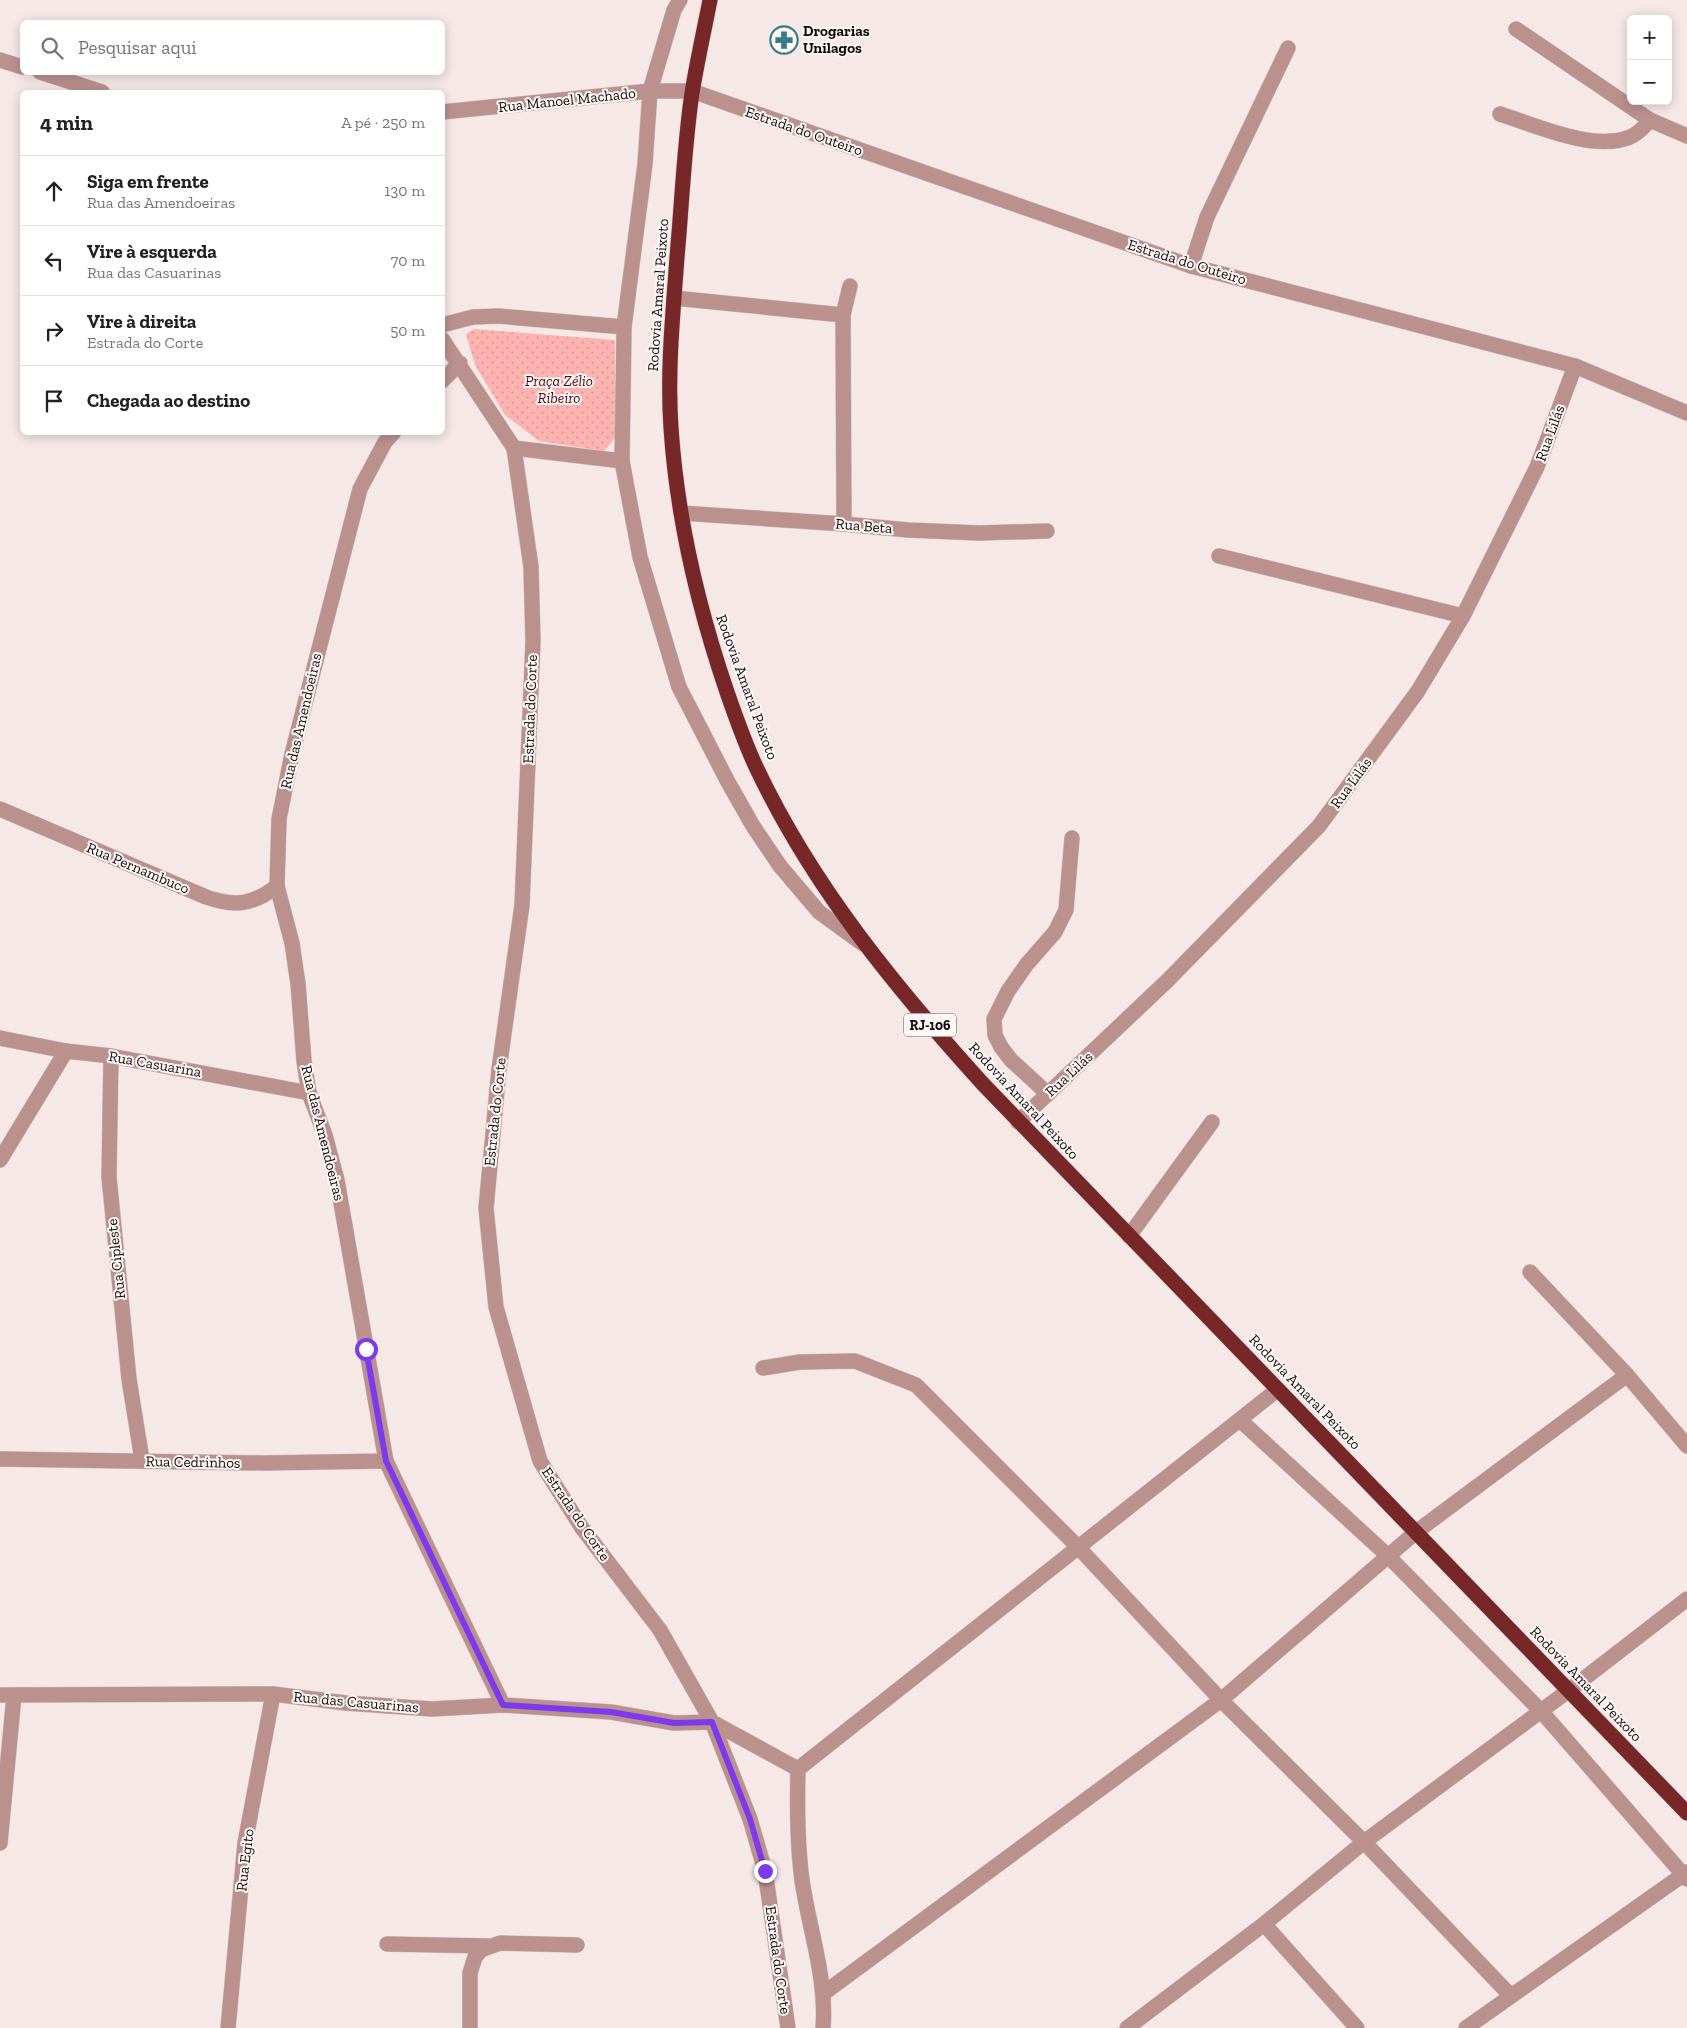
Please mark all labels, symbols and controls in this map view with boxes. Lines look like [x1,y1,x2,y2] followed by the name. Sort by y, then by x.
[1627,15,1672,105] map controls
[1627,15,1672,60] button: +
[20,20,445,75] search box
[803,22,870,57] place label: Drogarias Unilagos
[769,25,799,55] pharmacy icon: Drogarias Unilagos
[38,34,66,62] icon: search
[78,36,197,59] text: Pesquisar aqui
[1627,60,1672,105] button: −
[497,84,637,116] street label: Rua Manoel Machado
[743,102,865,160] street label: Estrada do Outeiro
[40,110,93,135] text: 4 min
[341,113,425,132] text: A pé · 250 m
[87,170,209,193] text: Siga em frente
[40,177,68,205] icon: ahead
[384,181,425,200] text: 130 m
[87,193,235,212] text: Rua das Amendoeiras
[644,218,672,372] street label: Rodovia Amaral Peixoto
[1126,235,1249,289] street label: Estrada do Outeiro
[87,240,217,263] text: Vire à esquerda
[40,247,68,275] icon: left
[391,251,425,270] text: 70 m
[87,263,221,282] text: Rua das Casuarinas
[87,310,196,333] text: Vire à direita
[40,317,68,345] icon: right
[390,321,425,340] text: 50 m
[87,333,203,352] text: Estrada do Corte
[525,372,593,407] park label: Praça Zélio Ribeiro
[40,387,68,415] icon: arrive
[87,389,250,412] text: Chegada ao destino
[1532,402,1568,464] street label: Rua Lilás
[835,515,893,537] street label: Rua Beta
[712,612,782,762] street label: Rodovia Amaral Peixoto
[277,651,325,791] street label: Rua das Amendoeiras
[519,654,541,764] street label: Estrada do Corte
[1327,754,1375,812] street label: Rua Lilás
[84,838,192,898] street label: Rua Pernambuco
[904,1014,956,1036] road number: RJ-106
[965,1039,1083,1163] street label: Rodovia Amaral Peixoto
[107,1047,203,1081] street label: Rua Casuarina
[1041,1047,1097,1101] street label: Rua Lilás
[480,1057,510,1167] street label: Estrada do Corte
[297,1063,349,1203] street label: Rua das Amendoeiras
[103,1218,129,1300] street label: Rua Cipleste
[1245,1331,1365,1454] street label: Rodovia Amaral Peixoto
[355,1338,378,1361] route start
[145,1452,241,1472] street label: Rua Cedrinhos
[538,1464,614,1564] street label: Estrada do Corte
[1526,1623,1646,1746] street label: Rodovia Amaral Peixoto
[293,1688,419,1716] street label: Rua das Casuarinas
[232,1827,258,1892] street label: Rua Egito
[754,1860,777,1883] route end
[762,1905,794,2015] street label: Estrada do Corte

